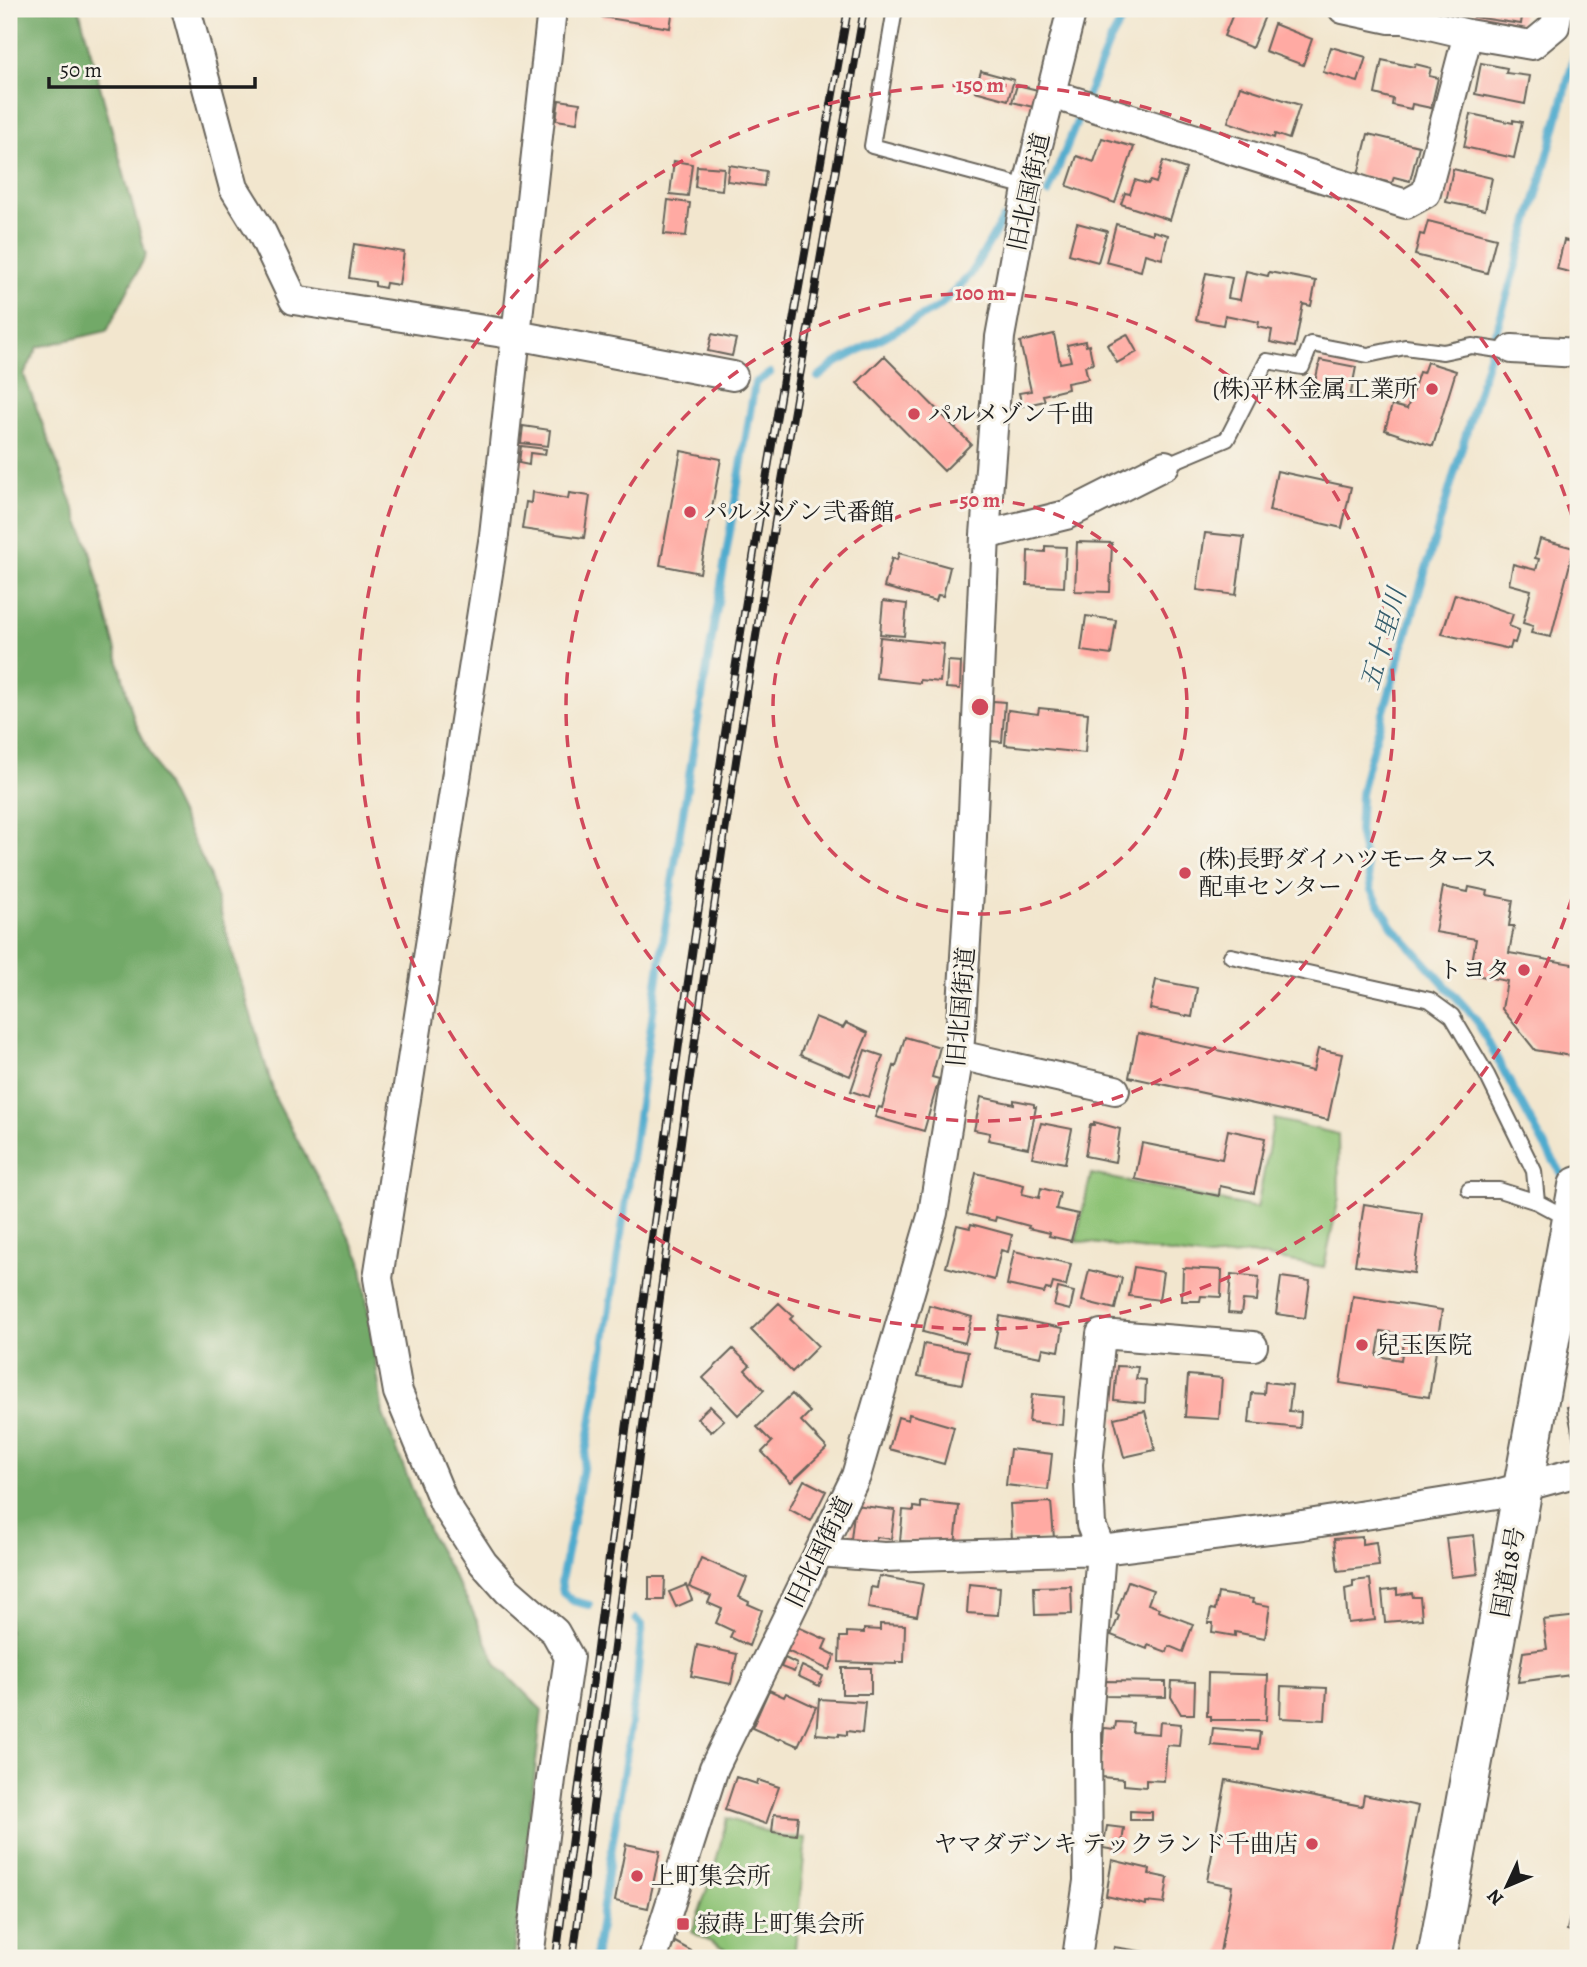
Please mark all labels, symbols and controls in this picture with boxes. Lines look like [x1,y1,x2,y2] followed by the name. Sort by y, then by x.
[49,46,256,90] scale bar
[60,56,102,84] text: 50 m
[956,71,1005,99] text: 150 m
[1001,130,1057,254] street label: 旧北国街道
[955,279,1005,307] text: 100 m
[1213,373,1418,405] place label: (株)平林金属工業所
[1424,381,1440,397] marker: (株)平林金属工業所
[928,398,1095,430] place label: パルメゾン千曲
[906,406,922,422] marker: パルメゾン千曲
[960,486,1001,514] text: 50 m
[704,496,895,528] place label: パルメゾン弐番館
[682,504,698,520] marker: パルメゾン弐番館
[1352,581,1415,694] water label: 五十里川
[968,695,992,719] centre of rings
[1199,843,1497,903] place label: (株)長野ダイハツモータース 配車センター
[1177,865,1193,881] marker: (株)長野ダイハツモータース 配車センター
[940,946,982,1068] street label: 旧北国街道
[1438,954,1510,986] place label: トヨタ
[1516,962,1532,978] marker: トヨタ
[1376,1329,1472,1361] place label: 兒玉医院
[1354,1337,1370,1353] marker: 兒玉医院
[778,1491,860,1613] street label: 旧北国街道
[1484,1524,1532,1620] street label: 国道18号
[934,1828,1298,1860] place label: ヤマダデンキ テックランド千曲店
[1304,1836,1320,1852] marker: ヤマダデンキ テックランド千曲店
[1472,1852,1542,1922] north arrow
[651,1860,771,1892] place label: 上町集会所
[629,1868,645,1884] marker: 上町集会所
[1481,1883,1510,1911] text: N
[697,1908,865,1940] place label: 寂蒔上町集会所
[675,1916,691,1932] marker: 寂蒔上町集会所

